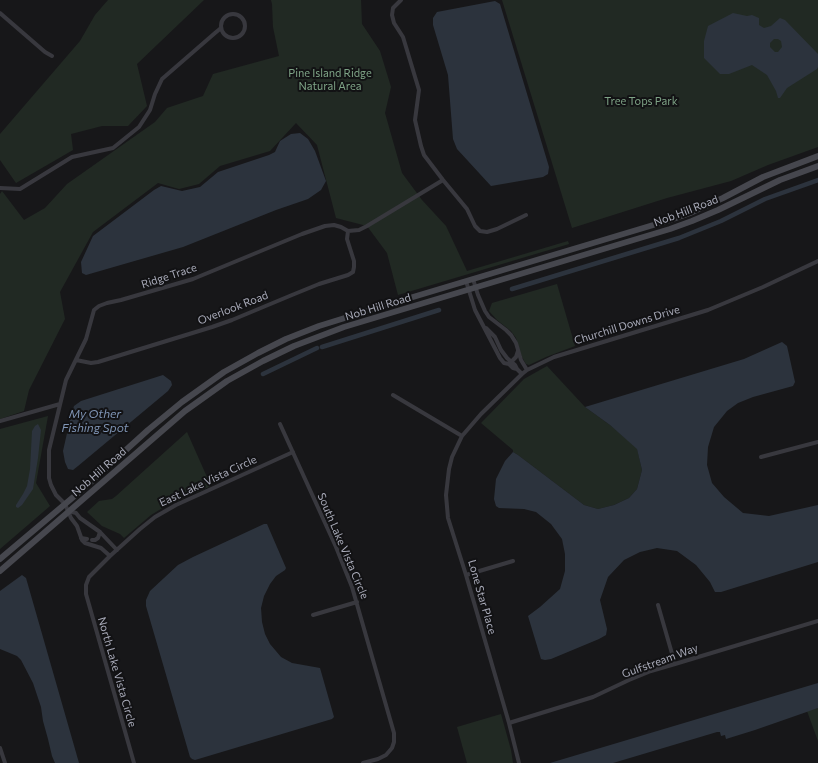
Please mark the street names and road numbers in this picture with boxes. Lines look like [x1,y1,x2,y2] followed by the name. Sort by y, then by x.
[652,193,720,229] street label: Nob Hill Road
[140,261,198,291] street label: Ridge Trace
[196,289,270,327] street label: Overlook Road
[344,291,412,323] street label: Nob Hill Road
[573,303,681,347] street label: Churchill Downs Drive
[69,445,129,499] street label: Nob Hill Road
[157,453,259,509] street label: East Lake Vista Circle
[315,491,371,601] street label: South Lake Vista Circle
[465,558,499,636] street label: Lone Star Place
[95,615,139,729] street label: North Lake Vista Circle
[620,641,700,681] street label: Gulfstream Way

